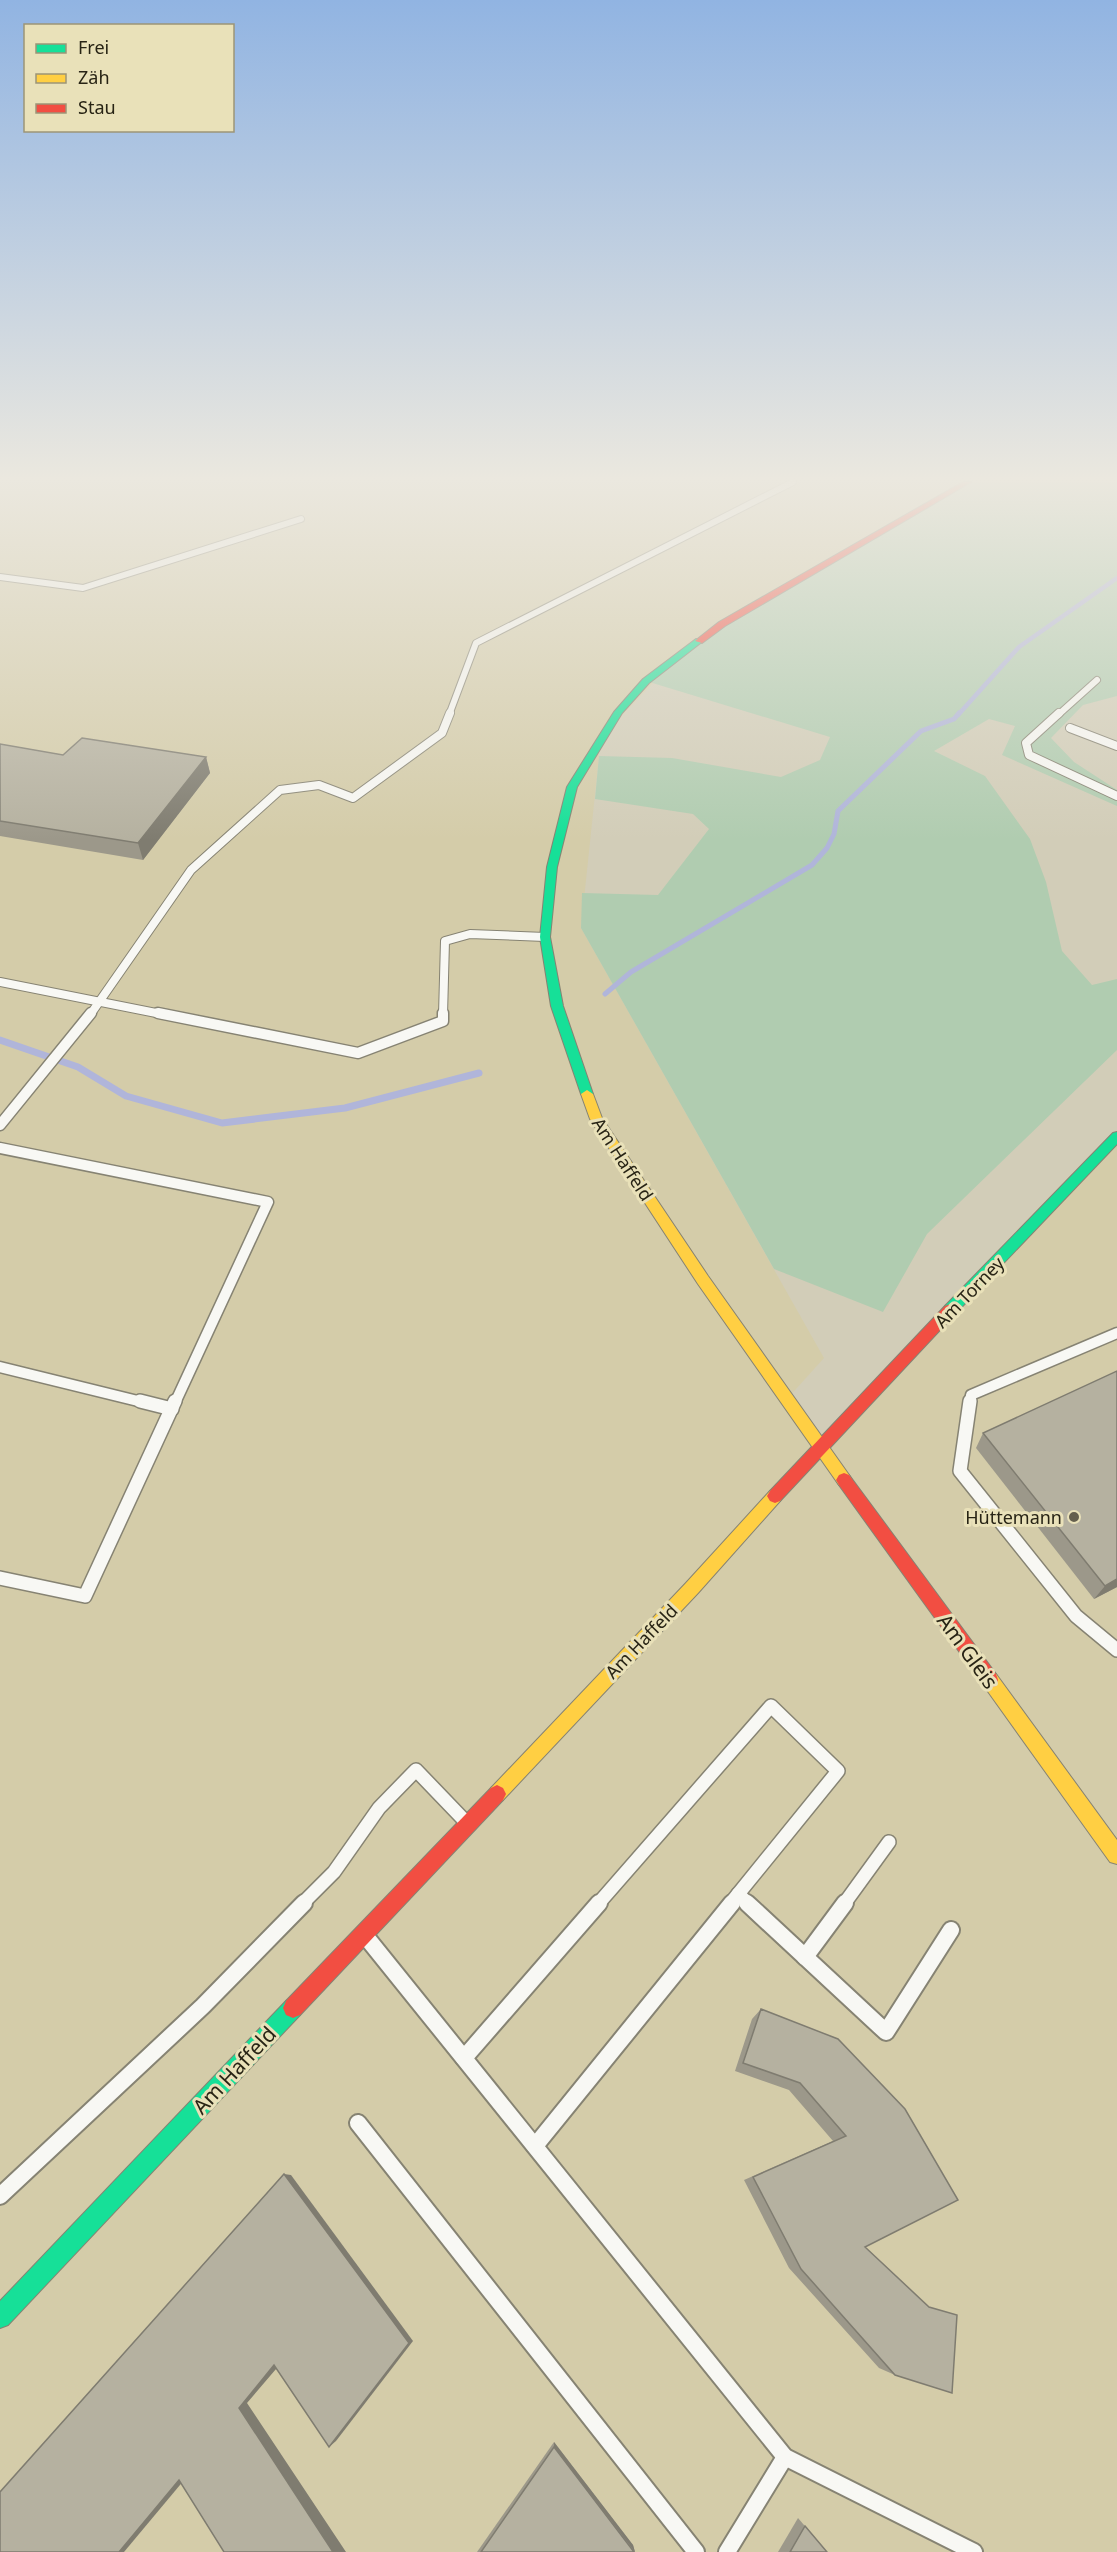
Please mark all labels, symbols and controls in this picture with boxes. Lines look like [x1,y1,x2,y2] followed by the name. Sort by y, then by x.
[24,24,234,132] legend
[78,35,109,59] text: Frei
[78,65,110,89] text: Zäh
[78,95,116,119] text: Stau
[587,1113,659,1205] street label: Am Haffeld
[929,1251,1010,1333] street label: Am Torney
[965,1505,1062,1529] place label: Hüttemann
[1067,1510,1081,1524] marker: Hüttemann
[599,1599,683,1683] street label: Am Haffeld
[931,1608,1005,1694] street label: Am Gleis
[186,2020,282,2120] street label: Am Haffeld

